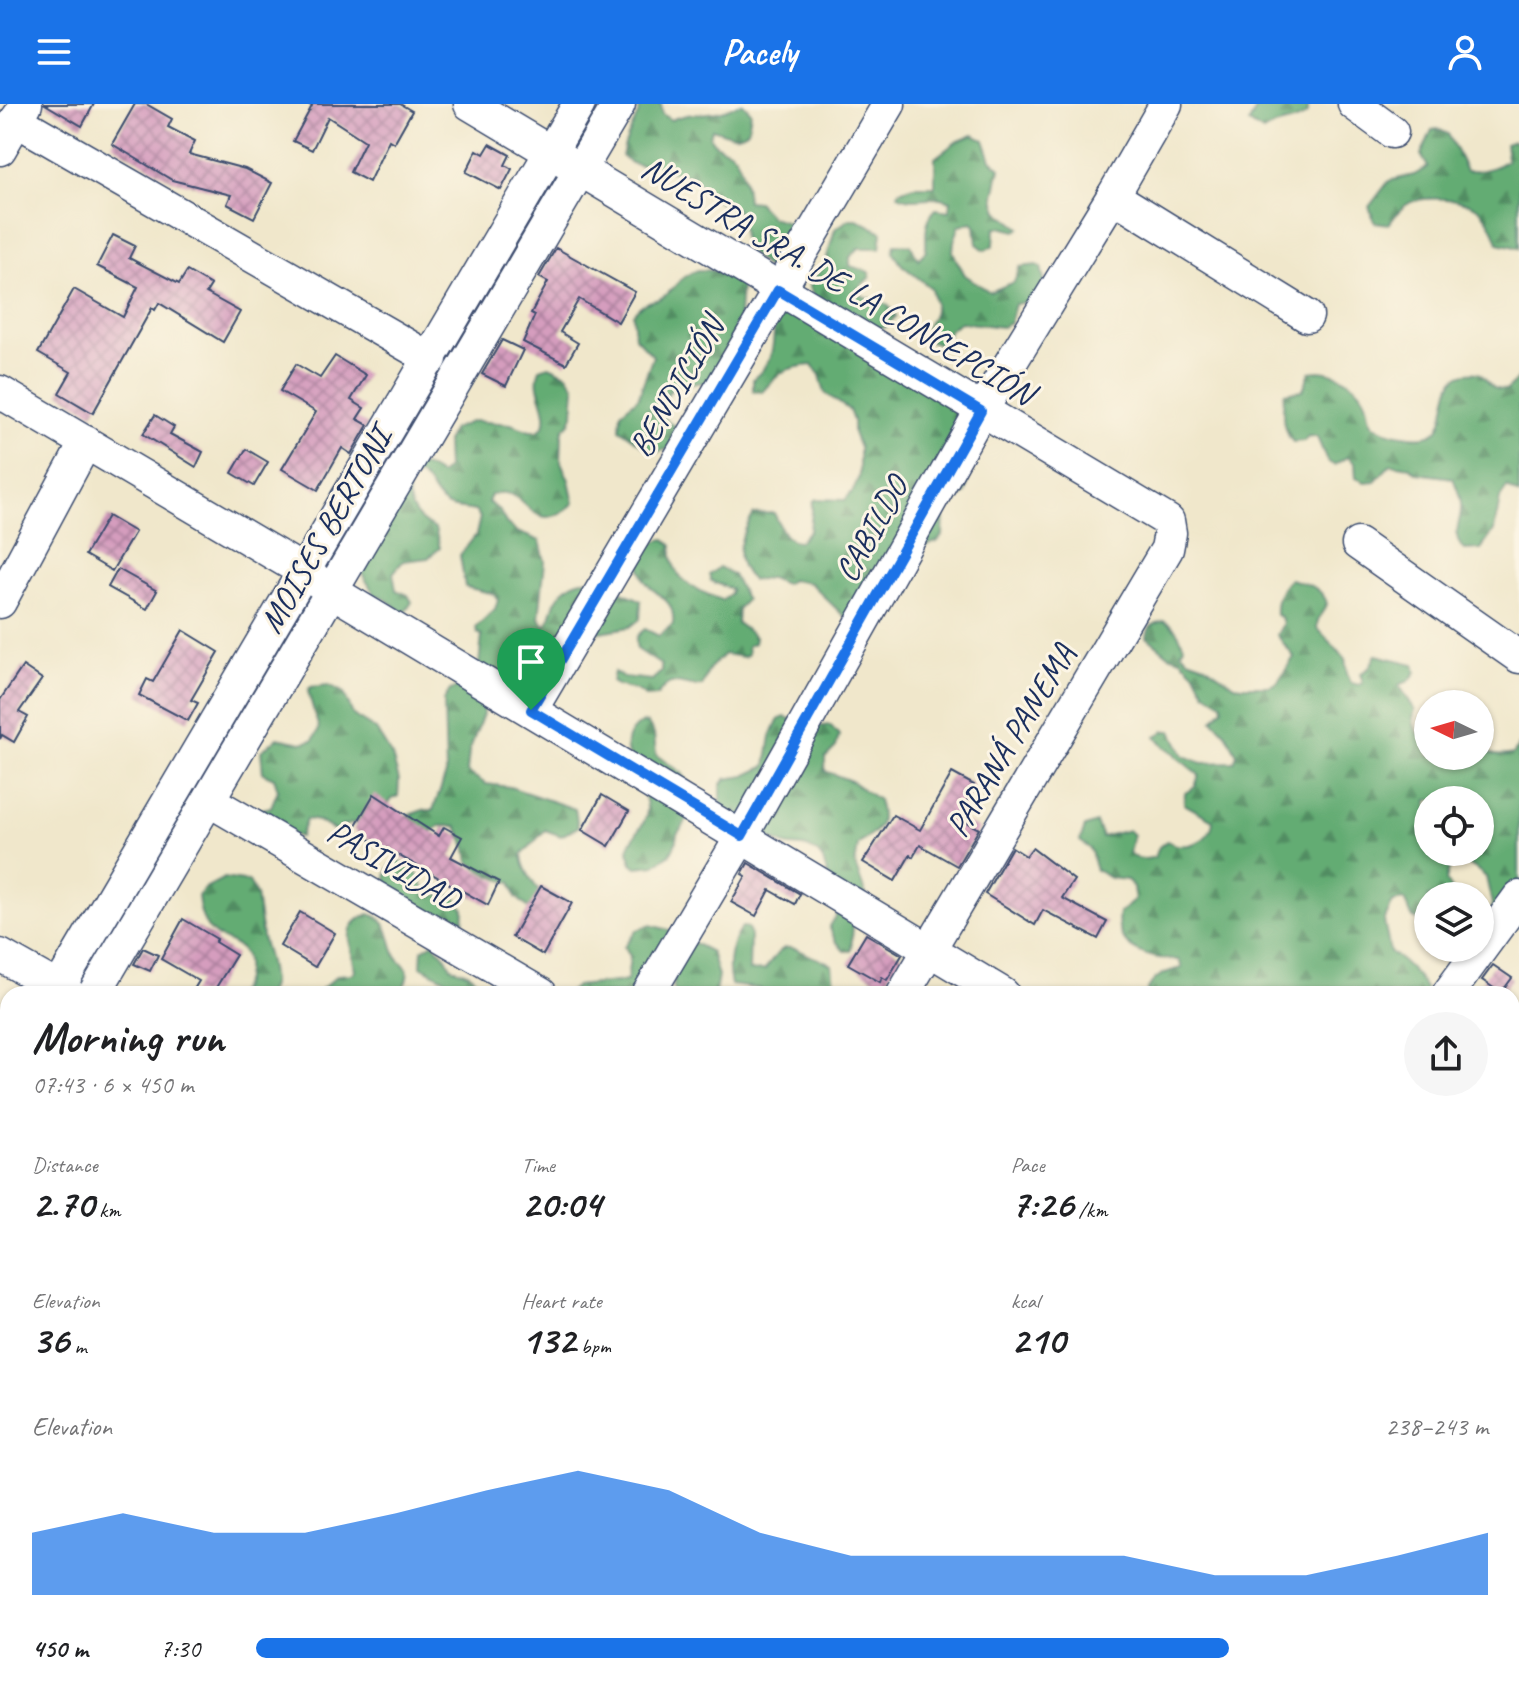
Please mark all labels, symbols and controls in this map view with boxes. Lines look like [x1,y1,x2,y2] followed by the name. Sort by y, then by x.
[722,29,797,75] text: Pacely
[32,30,76,74] icon: menu
[1443,30,1487,74] icon: person
[634,146,1047,417] street label: NUESTRA SRA. DE LA CONCEPCIÓN
[619,305,736,465] street label: BENDICIÓN
[249,414,404,640] street label: MOISES BERTONI
[825,466,919,589] street label: CABILDO
[497,628,565,710] pin
[935,635,1085,844] street label: PARANÁ PANEMA
[509,640,553,684] icon: arrive
[1414,690,1494,770] north arrow
[1414,690,1494,962] map controls
[1414,786,1494,866] button: locate
[320,810,470,922] street label: PASIVIDAD
[1414,882,1494,962] button: layers
[32,1010,224,1065] text: Morning run
[1404,1012,1488,1096] button: share
[32,1068,193,1101] text: 07:43 · 6 × 450 m
[32,1151,98,1179] text: Distance
[521,1151,555,1179] text: Time
[1011,1151,1045,1179] text: Pace
[32,1179,94,1229] text: 2.70
[521,1179,601,1229] text: 20:04
[1011,1179,1073,1229] text: 7:26
[94,1196,121,1224] text: km
[1073,1196,1107,1224] text: /km
[32,1287,100,1315] text: Elevation
[521,1287,602,1315] text: Heart rate
[1011,1287,1040,1315] text: kcal
[32,1315,69,1365] text: 36
[521,1315,575,1365] text: 132
[1011,1315,1065,1365] text: 210
[69,1332,87,1360] text: m
[575,1332,611,1360] text: bpm
[32,1410,112,1443] text: Elevation
[1385,1410,1488,1443] text: 238–243 m
[32,1632,88,1665] text: 450 m
[160,1632,200,1665] text: 7:30

